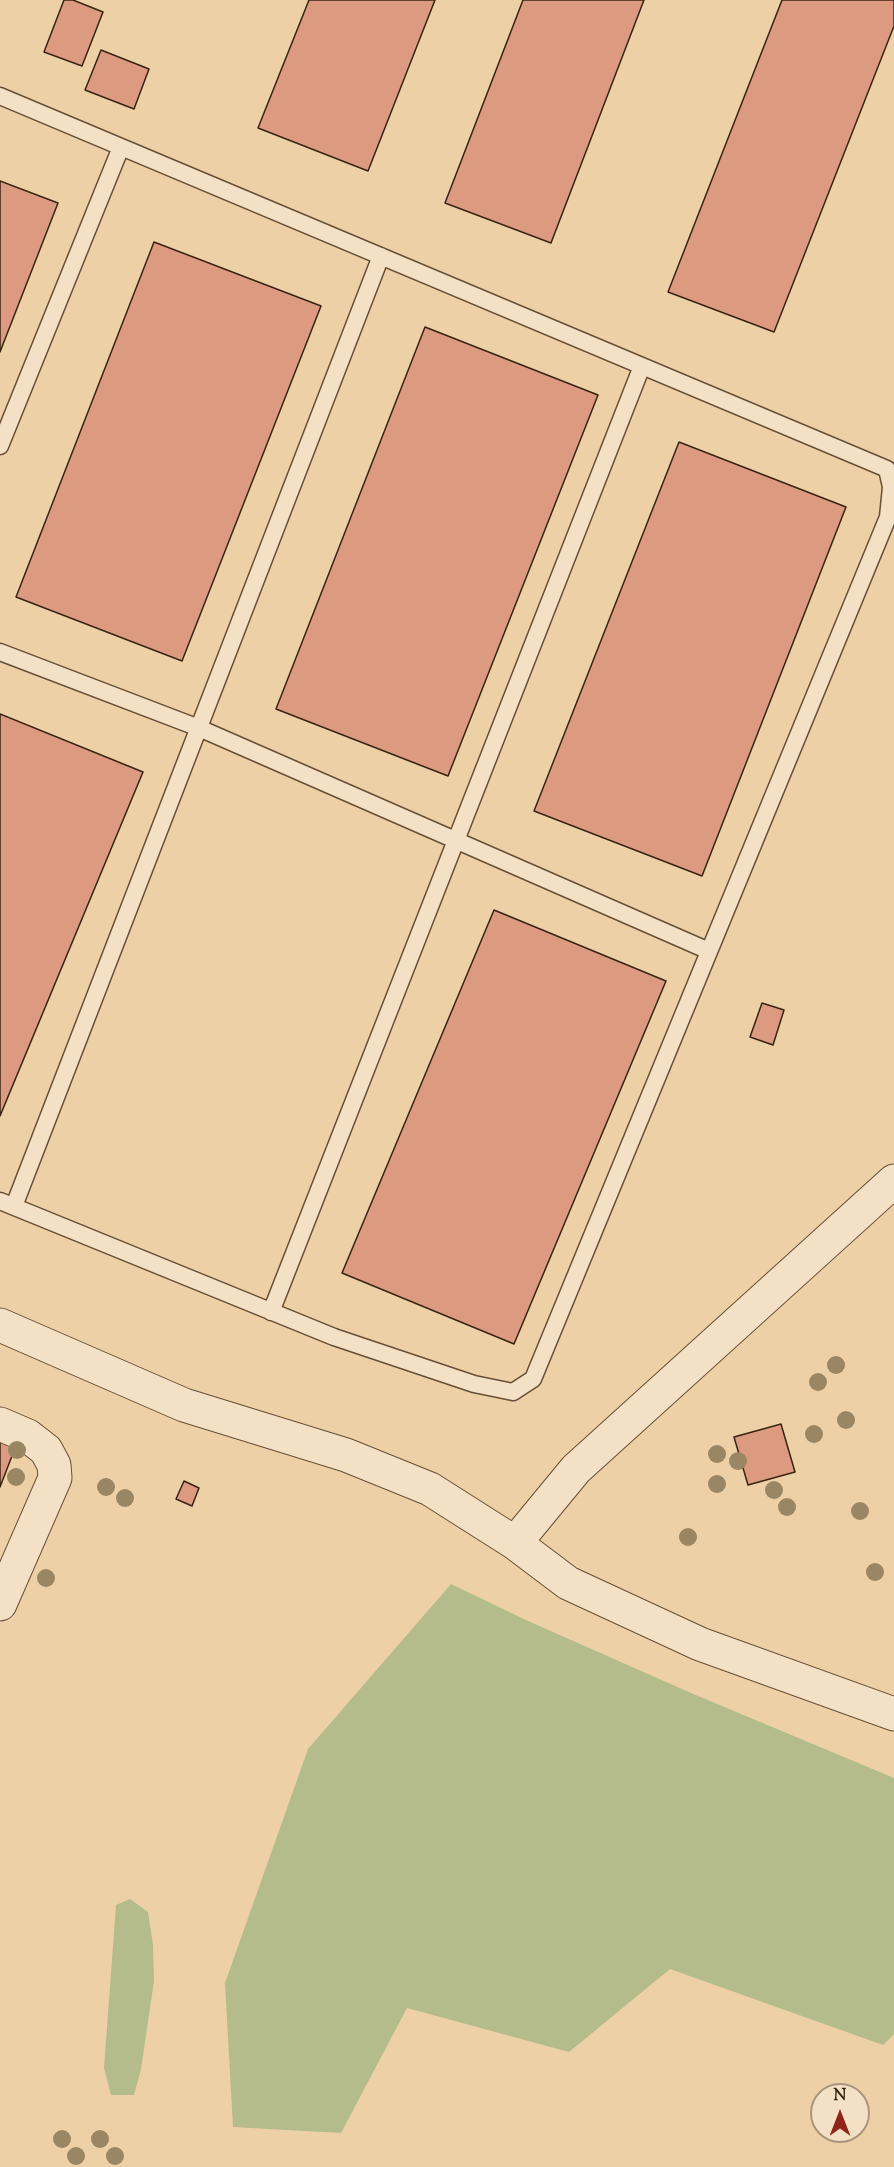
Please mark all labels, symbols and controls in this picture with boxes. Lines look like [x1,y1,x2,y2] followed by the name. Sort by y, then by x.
[810,2083,870,2143] north arrow
[834,2085,846,2108] text: N

